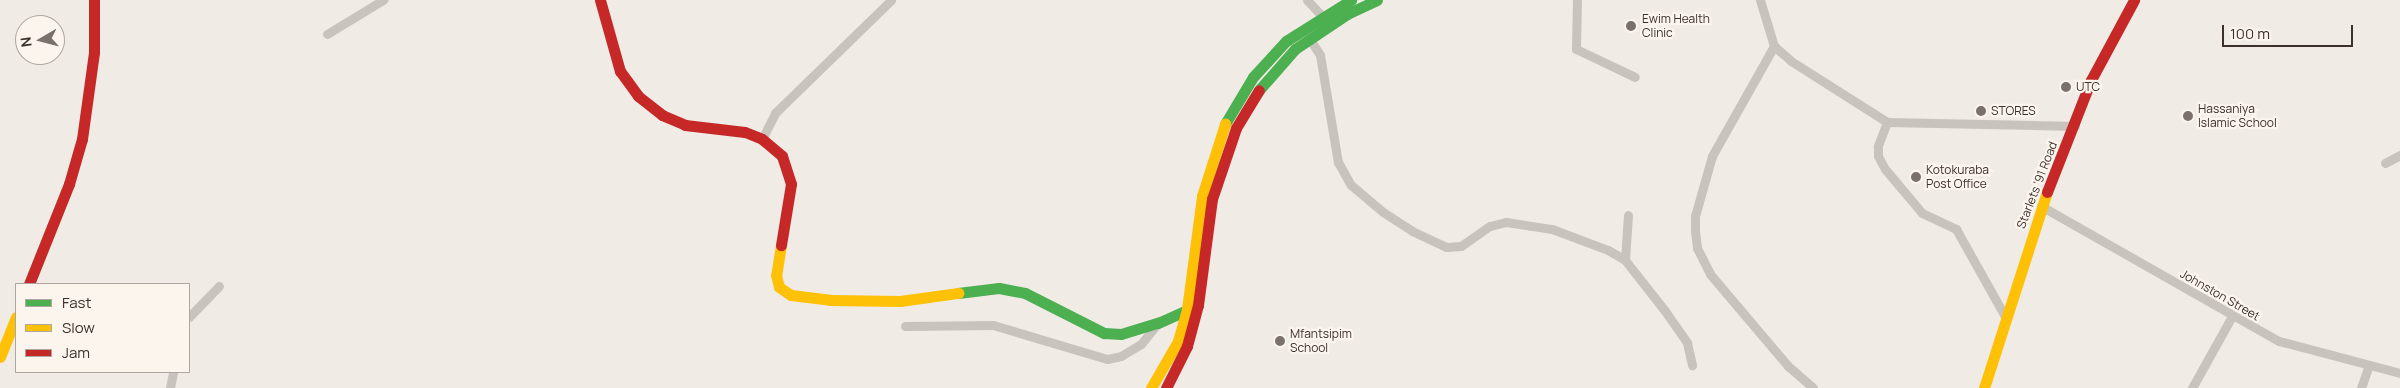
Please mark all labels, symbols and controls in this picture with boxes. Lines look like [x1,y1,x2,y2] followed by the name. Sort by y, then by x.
[1642,12,1710,40] place label: Ewim Health Clinic
[15,15,65,65] north arrow
[2225,15,2356,47] scale bar
[1624,19,1638,33] marker: Ewim Health Clinic
[2230,23,2270,44] text: 100 m
[16,36,36,48] text: N
[2076,80,2100,94] place label: UTC
[2060,81,2072,93] marker: UTC
[2198,102,2277,130] place label: Hassaniya Islamic School
[1991,104,2036,118] place label: STORES
[1975,105,1987,117] marker: STORES
[2182,110,2194,122] marker: Hassaniya Islamic School
[2014,139,2060,231] street label: Starlets '91 Road
[1926,163,1989,191] place label: Kotokuraba Post Office
[1910,171,1922,183] marker: Kotokuraba Post Office
[2178,266,2262,324] street label: Johnston Street
[15,283,190,373] legend
[62,292,91,313] text: Fast
[62,317,95,338] text: Slow
[1290,327,1352,355] place label: Mfantsipim School
[1274,335,1286,347] marker: Mfantsipim School
[62,342,90,363] text: Jam

